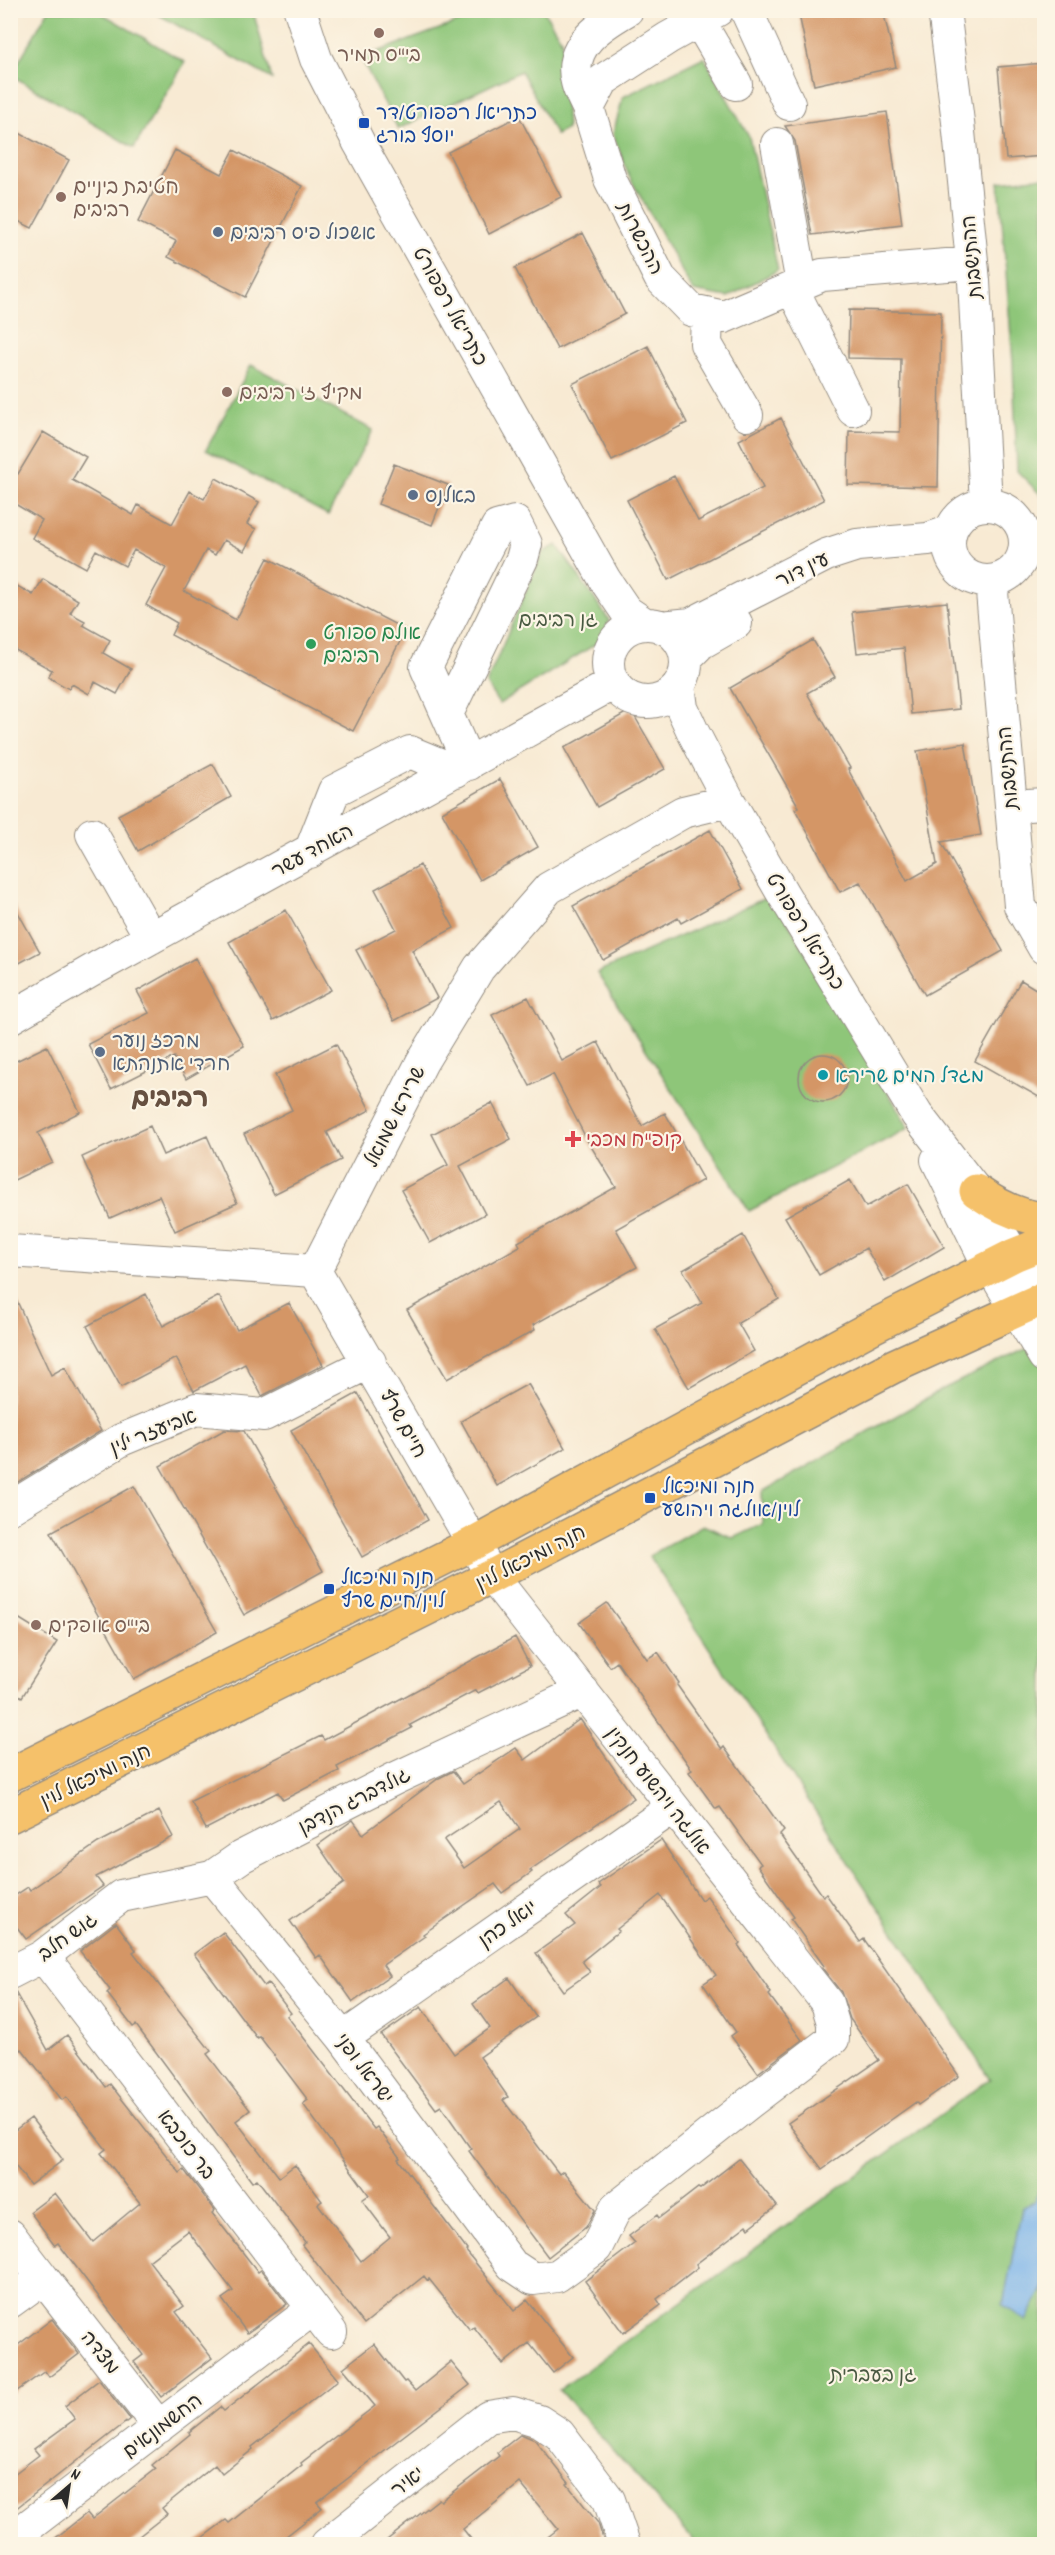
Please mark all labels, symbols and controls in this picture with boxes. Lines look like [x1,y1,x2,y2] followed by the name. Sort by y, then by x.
[372,26,386,40] marker: בי"ס תמיר
[337,43,421,71] place label: בי"ס תמיר
[376,101,537,152] place label: כתריאל רפפורט/דר יוסף בורג
[357,116,371,130] marker: כתריאל רפפורט/דר יוסף בורג
[73,175,179,226] place label: חטיבת ביניים רביבים
[54,190,68,204] marker: חטיבת ביניים רביבים
[608,197,669,281] street label: ההכשרות
[956,214,992,301] street label: ההתישבות
[230,221,376,249] place label: אשכול פיס רביבים
[211,225,225,239] marker: אשכול פיס רביבים
[404,243,493,372] street label: כתריאל רפפורט
[239,381,363,409] place label: מקיף ז' רביבים
[220,385,234,399] marker: מקיף ז' רביבים
[425,484,476,512] place label: באלנס
[406,488,420,502] marker: באלנס
[772,547,835,597] street label: עין דור
[518,608,598,636] park label: גן רביבים
[323,621,421,672] place label: אולם ספורט רביבים
[304,637,318,651] marker: אולם ספורט רביבים
[992,725,1028,812] street label: ההתישבות
[267,819,360,887] street label: האחד עשר
[757,869,850,996] street label: כתריאל רפפורט
[112,1029,230,1080] place label: מרכז נוער חרדי אתנהתא
[93,1045,107,1059] marker: מרכז נוער חרדי אתנהתא
[359,1061,434,1173] street label: שרירא שמואל
[835,1064,984,1092] place label: מגדל המים שרירא
[816,1068,830,1082] marker: מגדל המים שרירא
[132,1082,208,1119] district label: רביבים
[586,1128,682,1156] place label: קופ"ח מכבי
[564,1130,582,1148] marker: קופ"ח מכבי
[371,1385,432,1464] street label: חיים שרף
[106,1404,202,1464] street label: אביעזר ילין
[662,1475,801,1526] place label: חנה ומיכאל לוין/אולגה ויהושע
[643,1491,657,1505] marker: חנה ומיכאל לוין/אולגה ויהושע
[471,1520,591,1599] street label: חנה ומיכאל לוין
[341,1566,446,1617] place label: חנה ומיכאל לוין/חיים שרף
[322,1582,336,1596] marker: חנה ומיכאל לוין/חיים שרף
[48,1614,150,1642] place label: בי"ס אופקים
[29,1618,43,1632] marker: בי"ס אופקים
[597,1722,716,1862] street label: אולגה ויהשוע חנקין
[36,1739,157,1817] street label: חנה ומיכאל לוין
[294,1762,416,1843] street label: גולדברג הנדבן
[474,1895,544,1956] street label: יואל כהן
[33,1907,104,1970] street label: גוש חלב
[327,2029,398,2111] street label: ישראל ופני
[149,2105,220,2187] street label: בר כוכבא
[72,2326,125,2382] street label: מצדה
[828,2363,917,2391] park label: גן בעברית
[118,2388,209,2467] street label: החשמונאים
[39,2456,99,2516] north arrow
[386,2461,431,2505] street label: יאיר
[66,2463,84,2487] text: N

